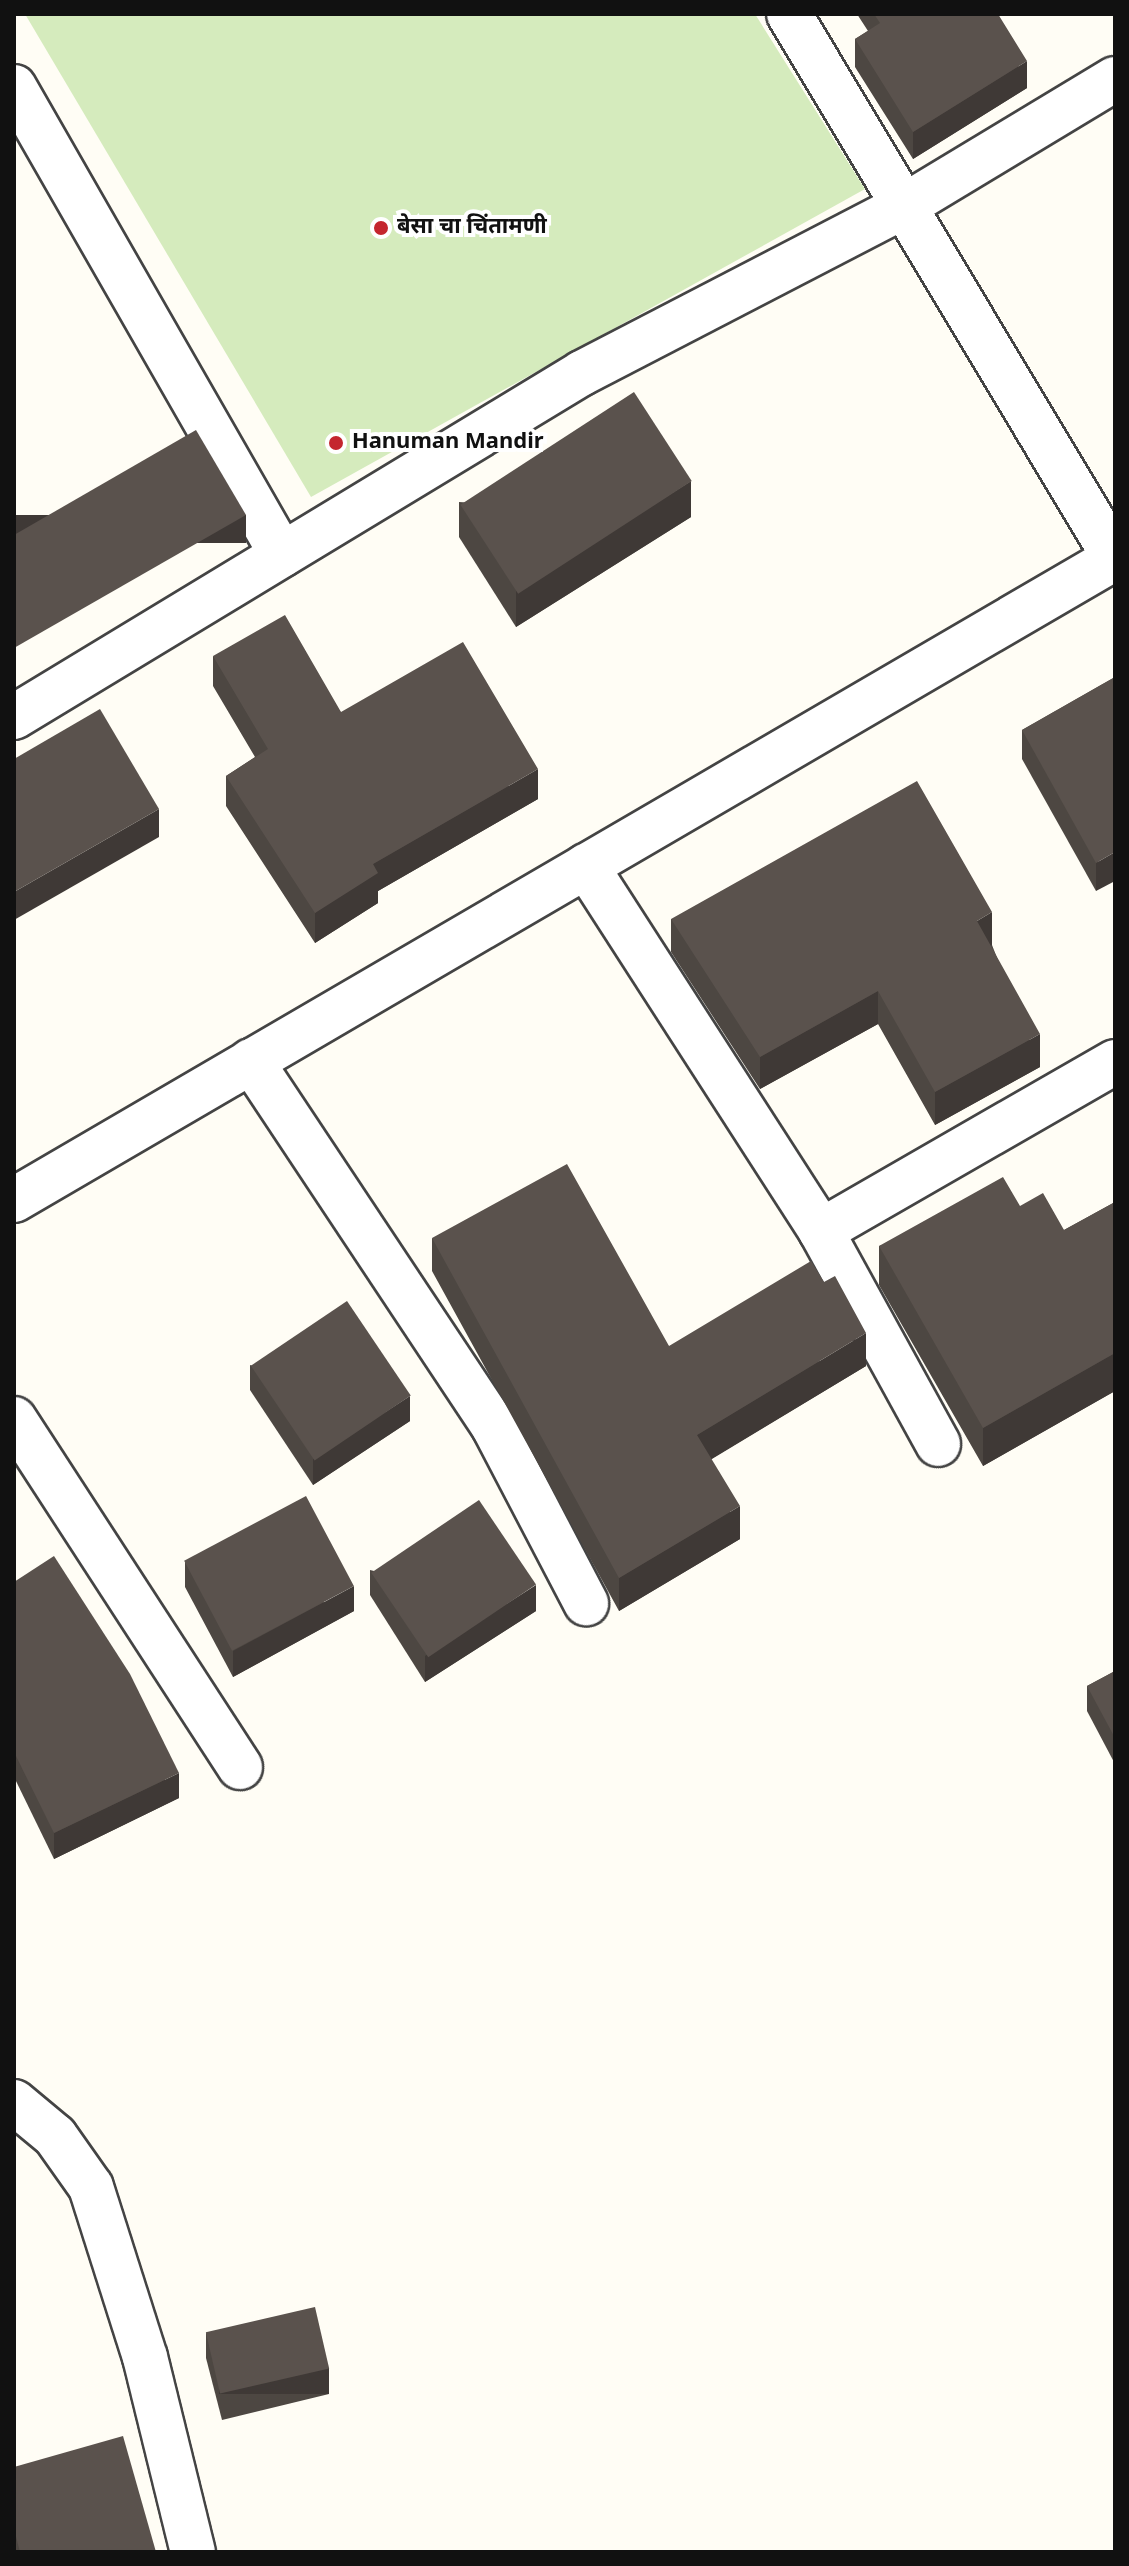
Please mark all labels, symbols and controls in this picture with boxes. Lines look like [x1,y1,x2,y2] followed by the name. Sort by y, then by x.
[397,215,547,241] place label: बेसा चा चिंतामणी
[372,219,390,237] marker: बेसा चा चिंतामणी
[352,430,544,456] place label: Hanuman Mandir
[327,434,345,452] marker: Hanuman Mandir

